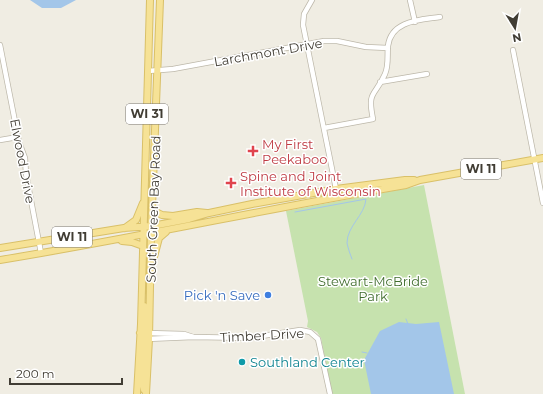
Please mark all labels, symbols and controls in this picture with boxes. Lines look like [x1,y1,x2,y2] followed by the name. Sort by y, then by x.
[495,8,535,48] north arrow
[511,30,523,46] text: N
[213,35,324,69] street label: Larchmont Drive
[126,104,168,124] road number: WI 31
[7,117,39,205] street label: Elwood Drive
[142,135,164,283] street label: South Green Bay Road
[262,136,327,167] place label: My First Peekaboo
[247,145,259,157] marker: My First Peekaboo
[461,159,501,179] road number: WI 11
[240,168,381,199] place label: Spine and Joint Institute of Wisconsin
[225,177,237,189] marker: Spine and Joint Institute of Wisconsin
[52,227,92,247] road number: WI 11
[318,273,428,304] park label: Stewart-McBride Park
[184,287,260,303] place label: Pick 'n Save
[263,290,273,300] marker: Pick 'n Save
[220,325,305,345] street label: Timber Drive
[250,354,365,370] place label: Southland Center
[237,357,247,367] marker: Southland Center
[10,360,122,386] scale bar
[16,366,55,381] text: 200 m

